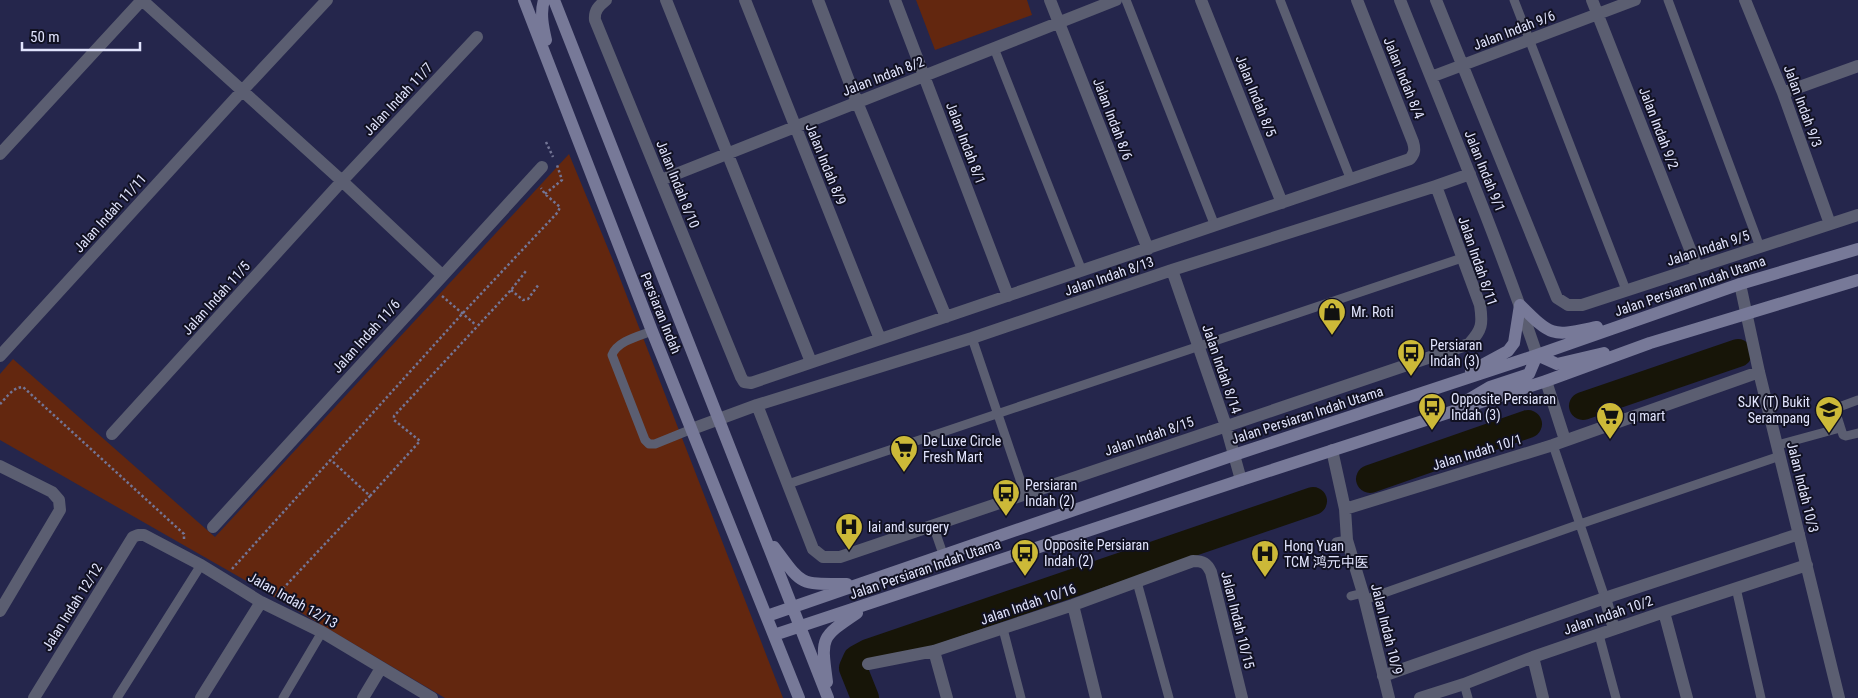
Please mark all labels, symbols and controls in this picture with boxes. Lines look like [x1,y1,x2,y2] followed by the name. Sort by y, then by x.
[1471,7,1557,53] street label: Jalan Indah 9/6
[22,20,140,52] scale bar
[30,28,60,46] text: 50 m
[1380,35,1428,121] street label: Jalan Indah 8/4
[840,53,926,99] street label: Jalan Indah 8/2
[1232,53,1280,139] street label: Jalan Indah 8/5
[360,59,436,139] street label: Jalan Indah 11/7
[1781,63,1825,149] street label: Jalan Indah 9/3
[1090,76,1136,162] street label: Jalan Indah 8/6
[1636,85,1682,171] street label: Jalan Indah 9/2
[943,100,989,186] street label: Jalan Indah 8/1
[802,121,850,207] street label: Jalan Indah 8/9
[1461,128,1509,214] street label: Jalan Indah 9/1
[653,138,703,230] street label: Jalan Indah 8/10
[71,170,149,256] street label: Jalan Indah 11/11
[1455,214,1501,308] street label: Jalan Indah 8/11
[1664,227,1752,269] street label: Jalan Indah 9/5
[1062,253,1156,299] street label: Jalan Indah 8/13
[1612,253,1768,319] street label: Jalan Persiaran Indah Utama
[179,258,253,338] street label: Jalan Indah 11/5
[637,270,685,356] street label: Persiaran Indah
[329,296,403,376] street label: Jalan Indah 11/6
[1317,297,1347,336] shop icon: Mr. Roti
[1351,304,1394,320] place label: Mr. Roti
[1199,322,1245,416] street label: Jalan Indah 8/14
[1430,337,1482,370] place label: Persiaran Indah (3)
[1396,338,1426,377] bus stop icon: Persiaran Indah (3)
[1229,383,1385,447] street label: Jalan Persiaran Indah Utama
[1451,391,1556,424] place label: Opposite Persiaran Indah (3)
[1417,392,1447,431] bus stop icon: Opposite Persiaran Indah (3)
[1738,394,1810,426] place label: SJK (T) Bukit Serampang
[1814,395,1844,434] school or university icon: SJK (T) Bukit Serampang
[1595,401,1625,440] supermarket icon: q mart
[1629,408,1665,424] place label: q mart
[1102,413,1196,459] street label: Jalan Indah 8/15
[1430,431,1524,473] street label: Jalan Indah 10/1
[923,433,1002,465] place label: De Luxe Circle Fresh Mart
[889,434,919,473] supermarket icon: De Luxe Circle Fresh Mart
[1784,440,1822,534] street label: Jalan Indah 10/3
[1025,477,1077,510] place label: Persiaran Indah (2)
[991,478,1021,517] bus stop icon: Persiaran Indah (2)
[834,512,864,551] hospital icon: lai and surgery
[868,519,949,535] place label: lai and surgery
[847,536,1003,602] street label: Jalan Persiaran Indah Utama
[1044,537,1149,570] place label: Opposite Persiaran Indah (2)
[1010,538,1040,577] bus stop icon: Opposite Persiaran Indah (2)
[1284,538,1369,570] place label: Hong Yuan TCM 鸿元中医
[1250,539,1280,578] hospital icon: Hong Yuan TCM 鸿元中医
[39,560,105,654] street label: Jalan Indah 12/12
[245,569,341,631] street label: Jalan Indah 12/13
[1218,569,1258,671] street label: Jalan Indah 10/15
[978,580,1078,628] street label: Jalan Indah 10/16
[1368,582,1406,676] street label: Jalan Indah 10/9
[1561,592,1655,638] street label: Jalan Indah 10/2

